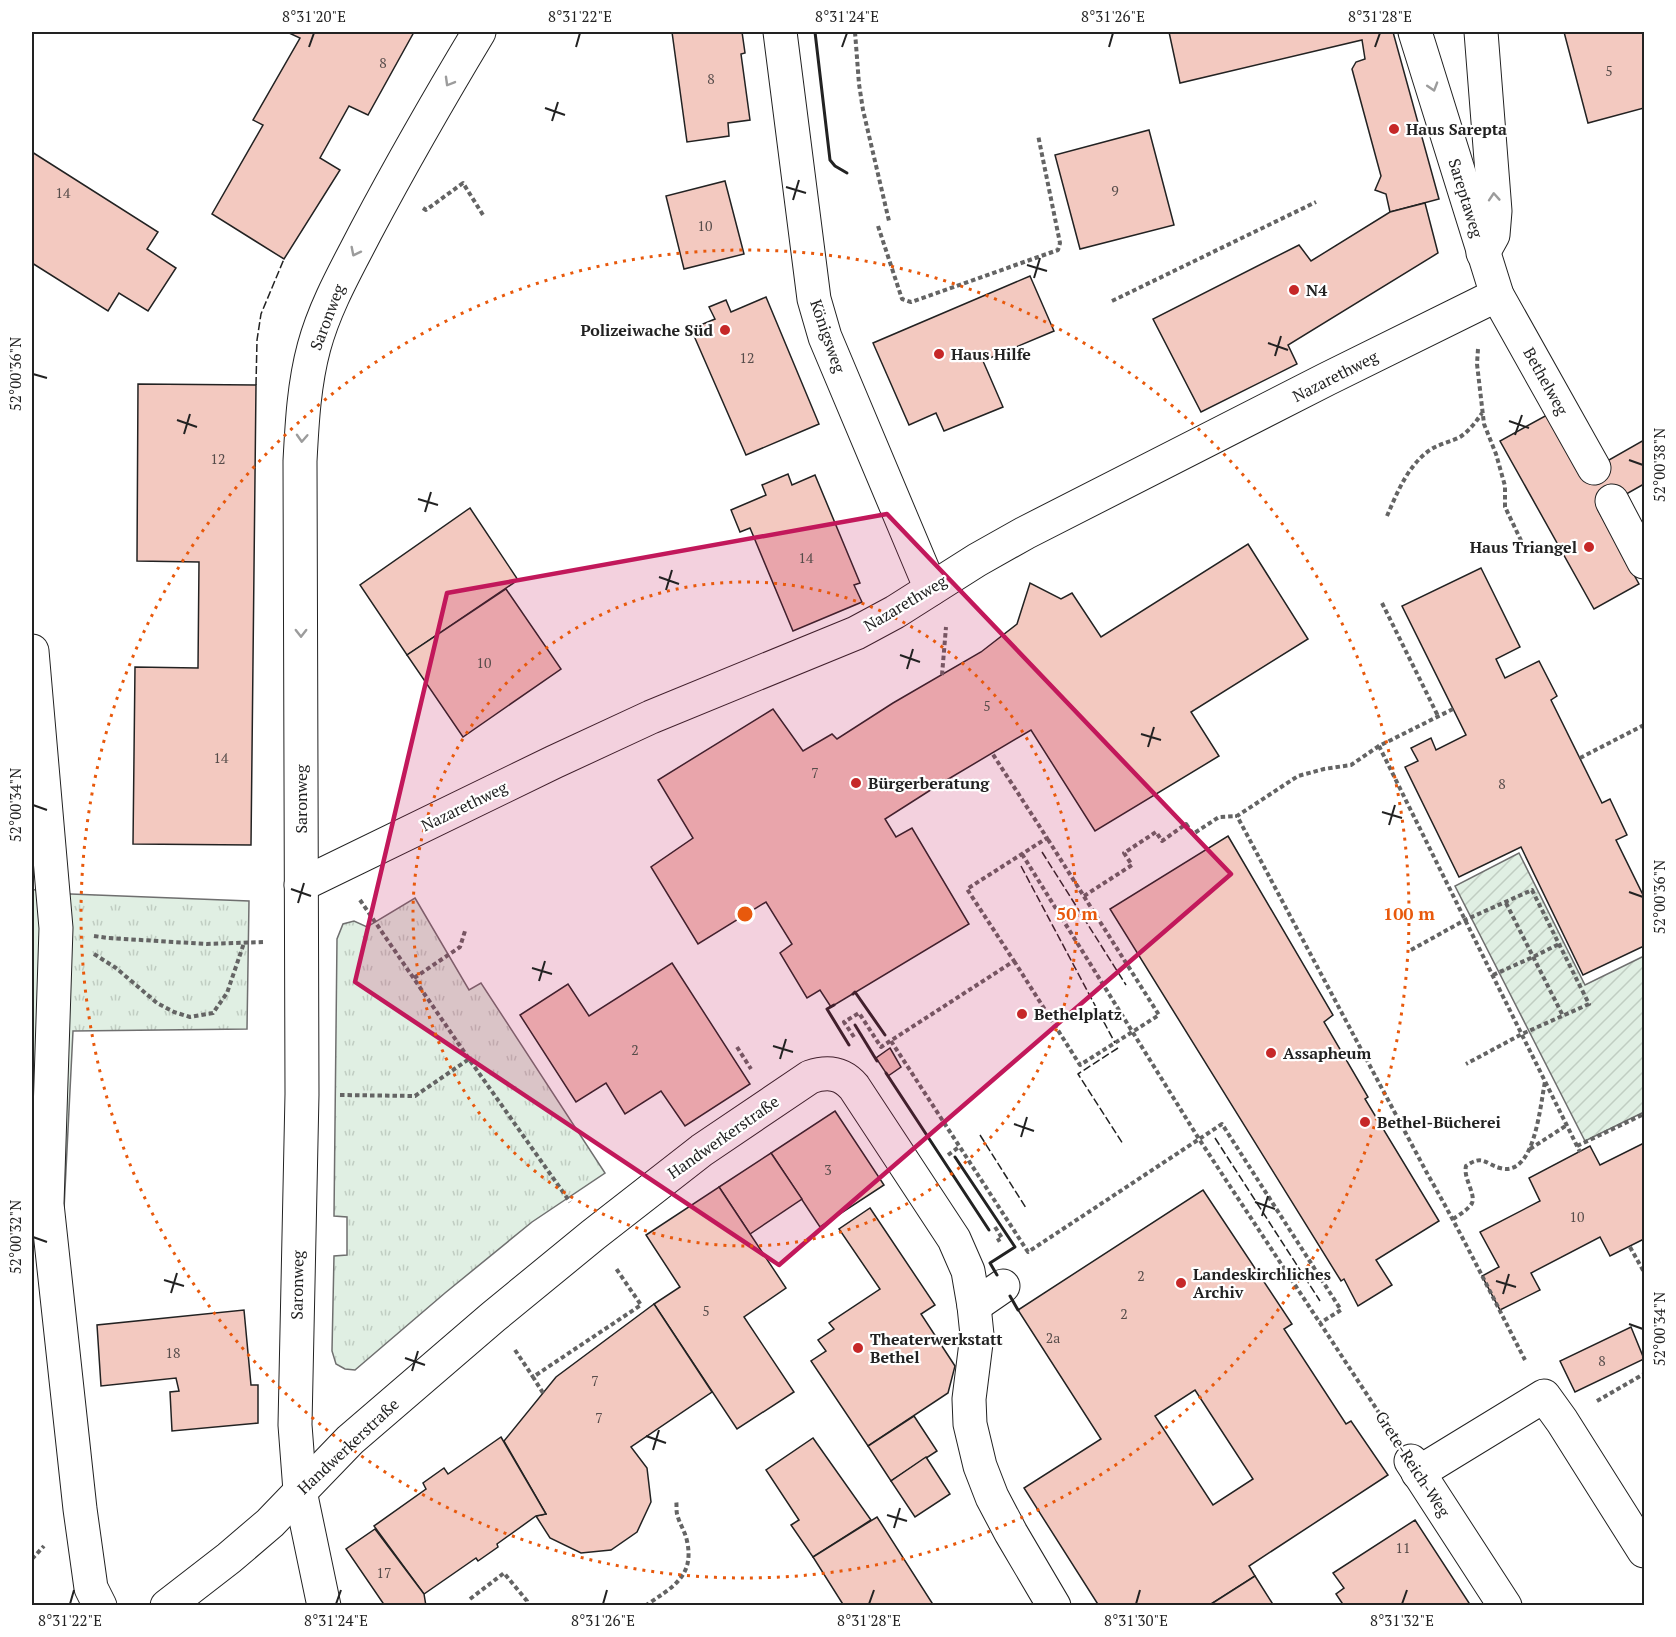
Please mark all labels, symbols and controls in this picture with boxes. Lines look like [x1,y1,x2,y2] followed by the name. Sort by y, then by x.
[282,6,346,26] text: 8°31'20"E
[548,6,612,26] text: 8°31'22"E
[815,6,879,26] text: 8°31'24"E
[1081,6,1145,26] text: 8°31'26"E
[1348,6,1412,26] text: 8°31'28"E
[379,53,387,72] house number: 8
[1605,61,1613,80] house number: 5
[707,69,715,88] house number: 8
[445,76,456,86] one-way arrow
[1425,81,1438,92] one-way arrow
[1406,118,1507,140] place label: Haus Sarepta
[1387,122,1401,136] marker: Haus Sarepta
[1444,156,1489,241] street label: Sareptaweg
[1111,181,1119,200] house number: 9
[56,183,71,202] house number: 14
[1488,192,1501,201] one-way arrow
[698,216,712,235] house number: 10
[351,246,362,257] one-way arrow
[1306,279,1327,301] place label: N4
[304,280,350,353] street label: Saronweg
[1287,283,1301,297] marker: N4
[805,296,851,376] street label: Königsweg
[580,319,713,341] place label: Polizeiwache Süd
[718,323,732,337] marker: Polizeiwache Süd
[5,337,25,411] text: 52°00'36"N
[951,343,1031,365] place label: Haus Hilfe
[1518,343,1574,419] street label: Bethelweg
[1289,345,1382,407] street label: Nazarethweg
[932,347,946,361] marker: Haus Hilfe
[740,348,754,367] house number: 12
[1649,428,1669,502] text: 52°00'38"N
[295,433,308,442] one-way arrow
[211,449,225,468] house number: 12
[1470,536,1577,558] place label: Haus Triangel
[1582,540,1596,554] marker: Haus Triangel
[799,548,814,567] house number: 14
[859,569,951,636] street label: Nazarethweg
[295,628,307,637] one-way arrow
[477,653,491,672] house number: 10
[983,696,991,715] house number: 5
[214,748,229,767] house number: 14
[811,763,819,782] house number: 7
[290,764,312,834] street label: Saronweg
[5,768,25,842] text: 52°00'34"N
[868,772,990,794] place label: Bürgerberatung
[1498,774,1506,793] house number: 8
[417,775,511,836] street label: Nazarethweg
[849,776,863,790] marker: Bürgerberatung
[1649,860,1669,934] text: 52°00'36"N
[1056,901,1098,925] text: 50 m
[1383,901,1435,925] text: 100 m
[735,904,755,924] centre of rings
[1034,1003,1122,1025] place label: Bethelplatz
[1015,1007,1029,1021] marker: Bethelplatz
[631,1040,639,1059] house number: 2
[1283,1042,1372,1064] place label: Assapheum
[1264,1046,1278,1060] marker: Assapheum
[663,1090,783,1184] street label: Handwerkerstraße
[1377,1111,1501,1133] place label: Bethel-Bücherei
[1358,1115,1372,1129] marker: Bethel-Bücherei
[824,1160,832,1179] house number: 3
[5,1200,25,1274] text: 52°00'32"N
[1570,1207,1584,1226] house number: 10
[285,1250,309,1320] street label: Saronweg
[1193,1263,1331,1303] place label: Landeskirchliches Archiv
[1137,1266,1145,1285] house number: 2
[1174,1276,1188,1290] marker: Landeskirchliches Archiv
[1649,1292,1669,1366] text: 52°00'34"N
[702,1301,710,1320] house number: 5
[1120,1304,1128,1323] house number: 2
[870,1328,1003,1368] place label: Theaterwerkstatt Bethel
[1046,1328,1060,1347] house number: 2a
[851,1341,865,1355] marker: Theaterwerkstatt Bethel
[166,1343,180,1362] house number: 18
[1598,1351,1606,1370] house number: 8
[591,1371,599,1390] house number: 7
[292,1393,404,1499] street label: Handwerkerstraße
[1371,1407,1456,1522] street label: Grete-Reich-Weg
[595,1408,603,1427] house number: 7
[1396,1538,1410,1557] house number: 11
[377,1563,391,1582] house number: 17
[38,1610,102,1630] text: 8°31'22"E
[304,1610,368,1630] text: 8°31'24"E
[571,1610,635,1630] text: 8°31'26"E
[837,1610,901,1630] text: 8°31'28"E
[1104,1610,1168,1630] text: 8°31'30"E
[1370,1610,1434,1630] text: 8°31'32"E

